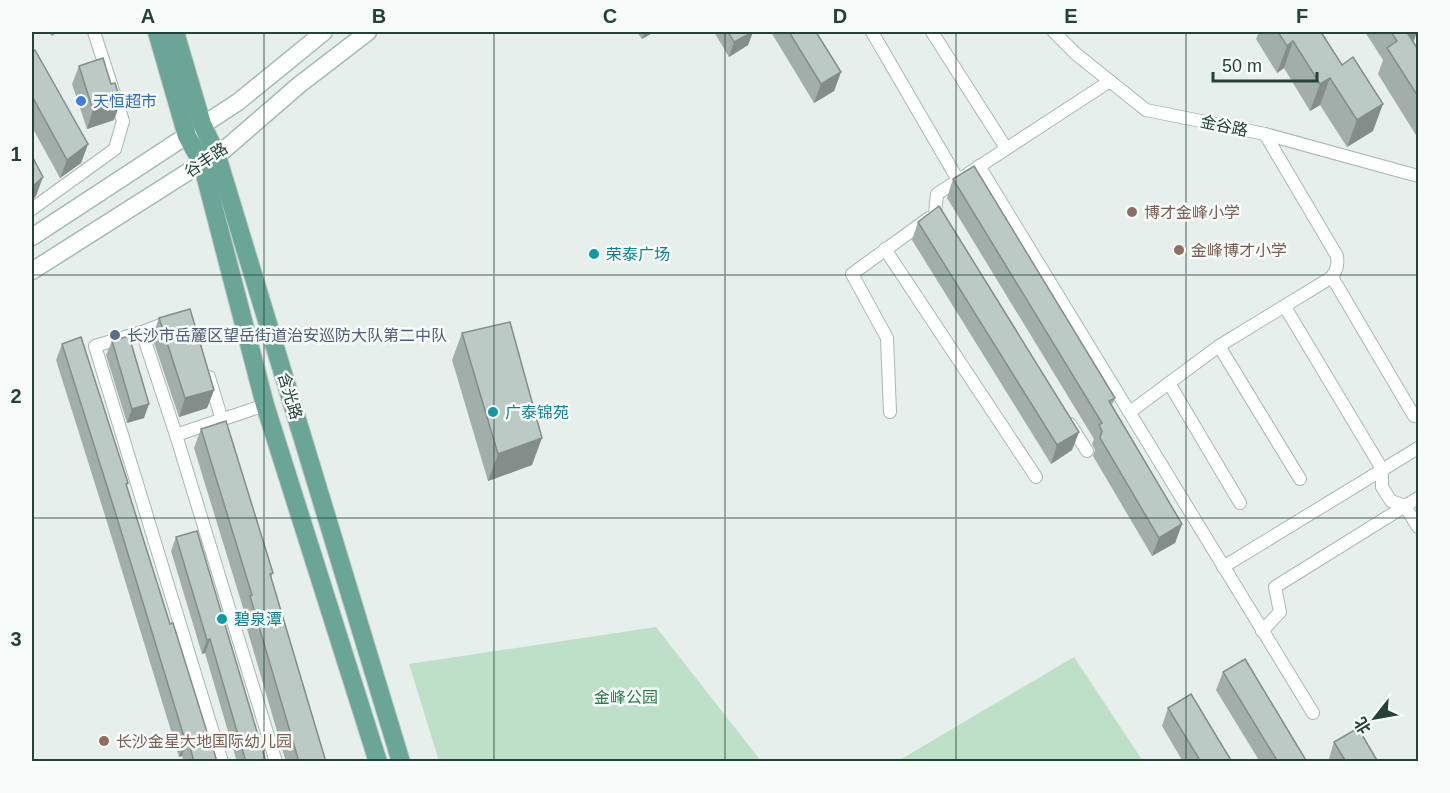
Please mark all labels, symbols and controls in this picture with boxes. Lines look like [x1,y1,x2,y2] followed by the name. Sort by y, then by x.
[141,5,155,27] text: A
[372,5,386,27] text: B
[603,5,617,27] text: C
[833,5,847,27] text: D
[1064,5,1078,27] text: E
[1296,5,1308,27] text: F
[1213,45,1316,83] scale bar
[1222,56,1262,76] text: 50 m
[93,93,157,110] place label: 天恒超市
[74,94,88,108] marker: 天恒超市
[1199,113,1249,139] street label: 金谷路
[181,140,231,180] street label: 谷丰路
[10,143,22,165] text: 1
[1144,204,1240,221] place label: 博才金峰小学
[1125,205,1139,219] marker: 博才金峰小学
[1191,242,1287,259] place label: 金峰博才小学
[1172,243,1186,257] marker: 金峰博才小学
[606,246,670,263] place label: 荣泰广场
[587,247,601,261] marker: 荣泰广场
[127,327,447,344] place label: 长沙市岳麓区望岳街道治安巡防大队第二中队
[108,328,122,342] marker: 长沙市岳麓区望岳街道治安巡防大队第二中队
[275,371,305,421] street label: 含光路
[10,385,22,407] text: 2
[505,404,569,421] place label: 广泰锦苑
[486,405,500,419] marker: 广泰锦苑
[234,611,282,628] place label: 碧泉潭
[215,612,229,626] marker: 碧泉潭
[10,628,22,650] text: 3
[1345,688,1405,748] north arrow
[594,689,658,706] park label: 金峰公园
[1351,714,1374,737] text: 北
[116,733,292,750] place label: 长沙金星大地国际幼儿园
[97,734,111,748] marker: 长沙金星大地国际幼儿园

